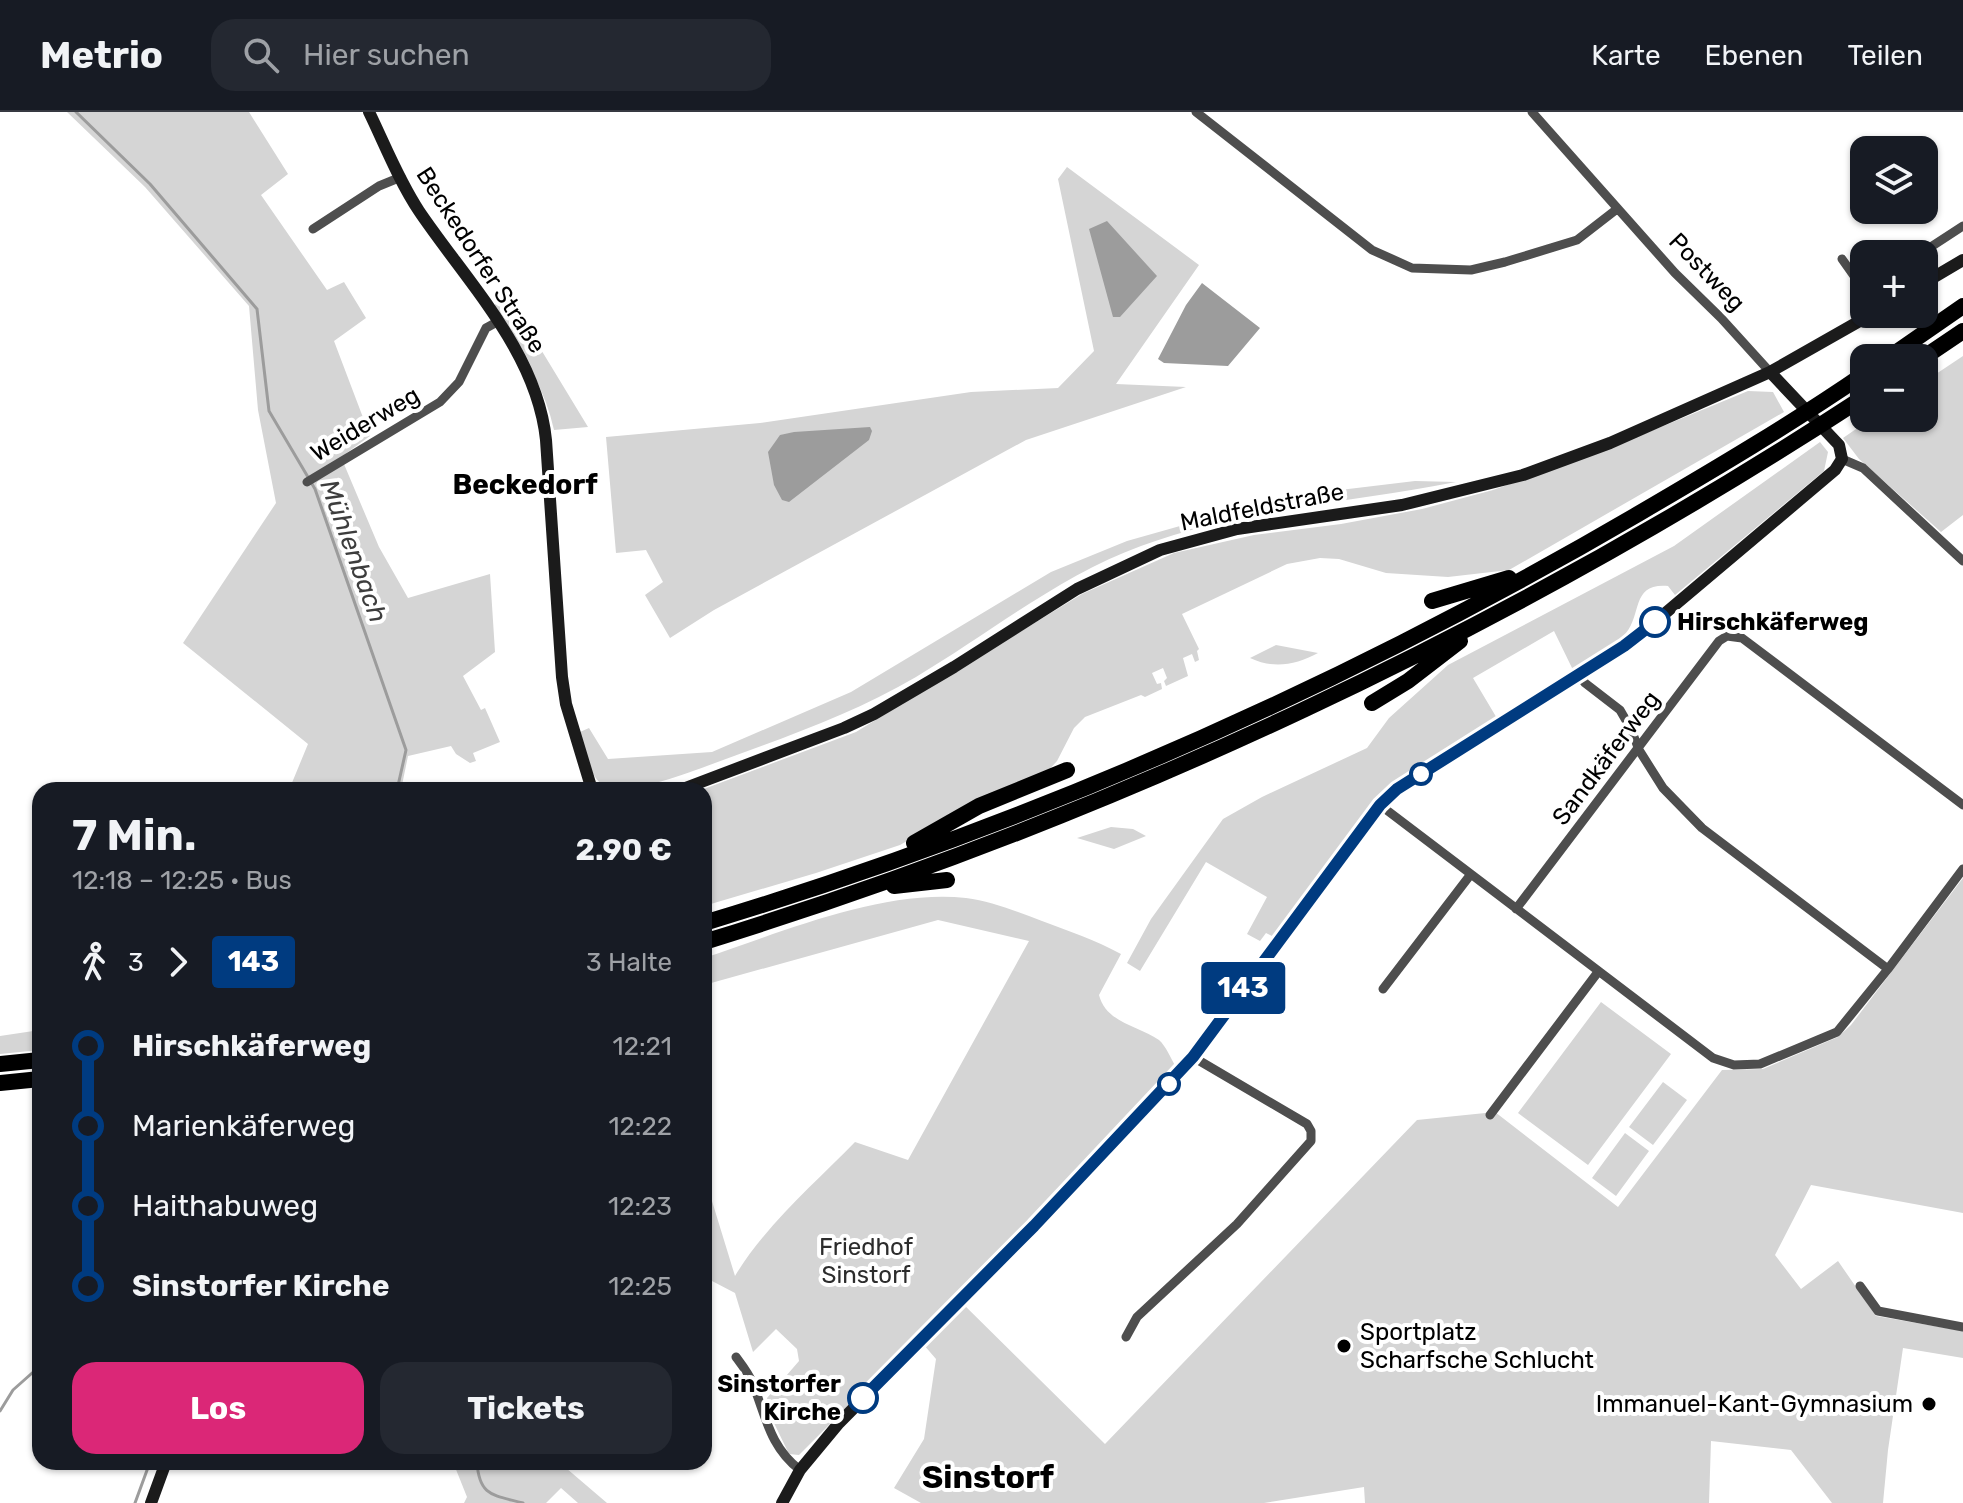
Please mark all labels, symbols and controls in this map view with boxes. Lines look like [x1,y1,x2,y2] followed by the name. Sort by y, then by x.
[211,19,771,91] search box
[40,32,163,78] text: Metrio
[239,33,283,77] icon: search
[303,37,470,73] text: Hier suchen
[1591,39,1661,72] text: Karte
[1705,39,1804,72] text: Ebenen
[1848,39,1923,72] text: Teilen
[1850,136,1938,432] map controls
[1850,136,1938,224] button: layers
[410,162,552,358] street label: Beckedorfer Straße
[1663,227,1751,317] street label: Postweg
[1850,240,1938,328] button: +
[1850,344,1938,432] button: −
[306,381,424,467] street label: Weiderweg
[452,468,598,501] district label: Beckedorf
[313,476,394,627] water label: Mühlenbach
[1178,477,1346,537] street label: Maldfeldstraße
[1640,607,1670,637] marker: Hirschkäferweg
[1677,608,1868,636] place label: Hirschkäferweg
[1547,685,1665,831] street label: Sandkäferweg
[1410,763,1432,785] unlabelled marker
[72,809,196,861] text: 7 Min.
[576,832,672,868] text: 2.90 €
[72,865,292,896] text: 12:18 – 12:25 · Bus
[72,940,116,984] icon: walk
[156,940,200,984] icon: forward
[228,945,279,978] text: 143
[128,947,144,978] text: 3
[586,947,672,978] text: 3 Halte
[1197,962,1289,1014] line badge: 143
[1217,971,1269,1004] text: 143
[132,1028,371,1064] text: Hirschkäferweg
[613,1031,672,1062] text: 12:21
[1158,1073,1180,1095] unlabelled marker
[132,1108,355,1144] text: Marienkäferweg
[608,1111,672,1142] text: 12:22
[132,1188,318,1224] text: Haithabuweg
[608,1191,672,1222] text: 12:23
[819,1233,914,1289] park label: Friedhof Sinstorf
[132,1268,390,1304] text: Sinstorfer Kirche
[608,1271,672,1302] text: 12:25
[1360,1318,1594,1374] place label: Sportplatz Scharfsche Schlucht
[1335,1337,1353,1355] marker: Sportplatz Scharfsche Schlucht
[72,1362,364,1454] button: Los
[380,1362,672,1454] button: Tickets
[717,1370,841,1426] place label: Sinstorfer Kirche
[848,1383,878,1413] marker: Sinstorfer Kirche
[1596,1390,1913,1418] place label: Immanuel-Kant-Gymnasium
[1920,1395,1938,1413] marker: Immanuel-Kant-Gymnasium
[922,1458,1055,1496] district label: Sinstorf

